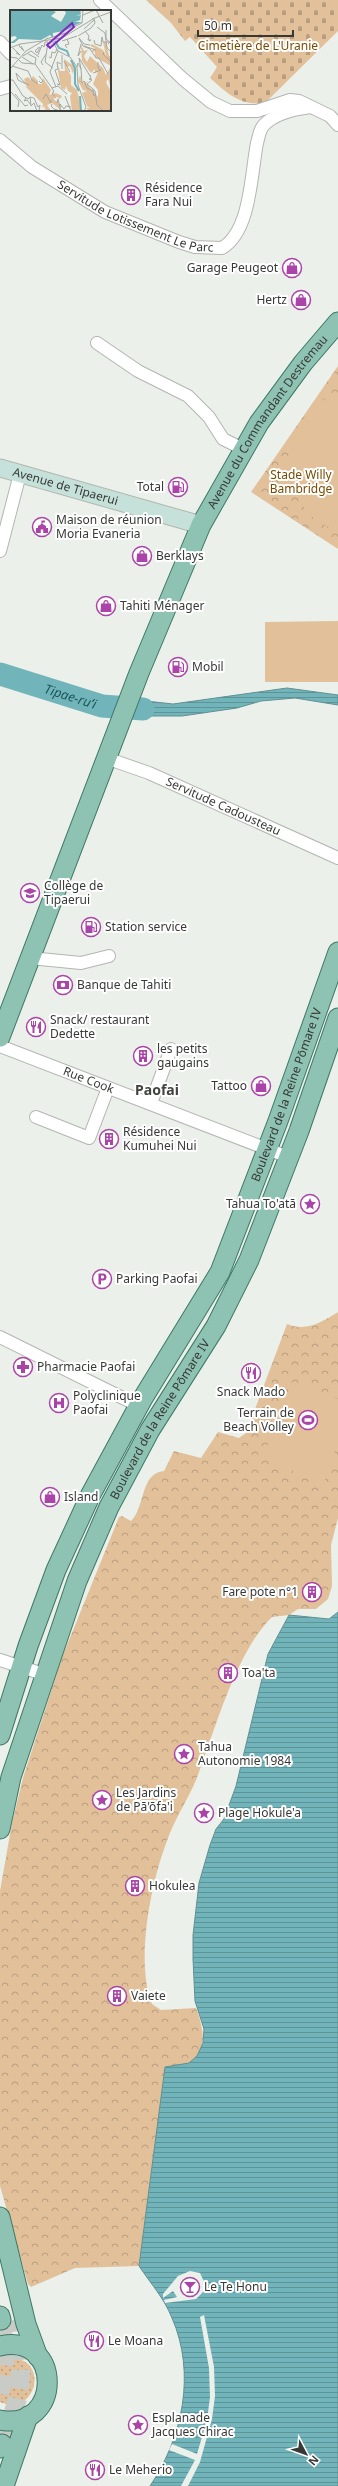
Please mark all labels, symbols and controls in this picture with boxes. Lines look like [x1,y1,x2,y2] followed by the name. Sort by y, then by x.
[10,10,111,111] inset map
[198,12,293,38] scale bar
[204,17,232,34] text: 50 m
[198,37,318,54] park label: Cimetière de L'Uranie
[55,176,214,256] street label: Servitude Lotissement Le Parc
[145,179,202,210] place label: Résidence Fara Nui
[120,184,142,206] building icon: Résidence Fara Nui
[281,257,303,279] shop icon: Garage Peugeot
[187,259,279,276] place label: Garage Peugeot
[290,289,312,311] shop icon: Hertz
[256,291,287,308] place label: Hertz
[203,331,331,512] street label: Avenue du Commandant Destremau
[11,463,120,509] street label: Avenue de Tipaerui
[270,466,333,497] park label: Stade Willy Bambridge
[167,476,189,498] fuel station icon: Total
[137,478,164,495] place label: Total
[56,511,162,542] place label: Maison de réunion Moria Evaneria
[31,516,53,538] public building icon: Maison de réunion Moria Evaneria
[131,545,153,567] shop icon: Berklays
[156,547,204,564] place label: Berklays
[95,595,117,617] shop icon: Tahiti Ménager
[120,597,204,614] place label: Tahiti Ménager
[167,656,189,678] fuel station icon: Mobil
[192,658,224,675] place label: Mobil
[42,680,100,713] water label: Tipae-ru’i
[163,773,284,839] street label: Servitude Cadousteau
[44,877,103,908] place label: Collège de Tipaerui
[19,882,41,904] school or university icon: Collège de Tipaerui
[80,916,102,938] fuel station icon: Station service
[105,918,187,935] place label: Station service
[52,974,74,996] bank icon: Banque de Tahiti
[77,976,171,993] place label: Banque de Tahiti
[247,1005,326,1184] street label: Boulevard de la Reine Pōmare IV
[50,1011,150,1042] place label: Snack/ restaurant Dedette
[25,1016,47,1038] restaurant icon: Snack/ restaurant Dedette
[157,1040,209,1071] place label: les petits gaugains
[132,1045,154,1067] building icon: les petits gaugains
[61,1062,117,1097] street label: Rue Cook
[250,1075,272,1097] shop icon: Tattoo
[211,1077,247,1094] place label: Tattoo
[135,1080,179,1099] district label: Paofai
[123,1123,197,1154] place label: Résidence Kumuhei Nui
[98,1128,120,1150] building icon: Résidence Kumuhei Nui
[299,1193,321,1215] place icon: Tahua To'atā
[226,1195,296,1212] place label: Tahua To'atā
[91,1268,113,1290] parking icon: Parking Paofai
[116,1270,198,1287] place label: Parking Paofai
[106,1335,214,1502] street label: Boulevard de la Reine Pōmare IV
[12,1356,34,1378] pharmacy icon: Pharmacie Paofai
[37,1358,135,1375] place label: Pharmacie Paofai
[240,1362,262,1384] restaurant icon: Snack Mado
[217,1383,285,1400] place label: Snack Mado
[73,1387,141,1418] place label: Polyclinique Paofai
[48,1392,70,1414] hospital icon: Polyclinique Paofai
[223,1404,295,1435] place label: Terrain de Beach Volley
[297,1409,319,1431] sports icon: Terrain de Beach Volley
[39,1486,61,1508] shop icon: Island
[64,1488,98,1505] place label: Island
[301,1581,323,1603] building icon: Fare pote n°1
[222,1583,298,1600] place label: Fare pote n°1
[217,1662,239,1684] building icon: Toa'ta
[242,1664,275,1681] place label: Toa'ta
[198,1738,291,1769] place label: Tahua Autonomie 1984
[173,1743,195,1765] place icon: Tahua Autonomie 1984
[116,1784,177,1815] place label: Les Jardins de Pā'ōfa'i
[91,1789,113,1811] place icon: Les Jardins de Pā'ōfa'i
[193,1802,215,1824] place icon: Plage Hokule'a
[218,1804,301,1821] place label: Plage Hokule'a
[124,1875,146,1897] building icon: Hokulea
[149,1877,196,1894] place label: Hokulea
[106,1985,128,2007] building icon: Vaiete
[131,1987,166,2004] place label: Vaiete
[179,2276,201,2298] bar icon: Le Te Honu
[204,2278,267,2295] place label: Le Te Honu
[83,2330,105,2352] restaurant icon: Le Moana
[108,2332,163,2349] place label: Le Moana
[151,2409,234,2440] place label: Esplanade Jacques Chirac
[127,2414,149,2436] place icon: Esplanade Jacques Chirac
[286,2434,326,2474] north arrow
[305,2453,323,2469] text: N
[84,2459,106,2481] restaurant icon: Le Meherio
[109,2461,172,2478] place label: Le Meherio

